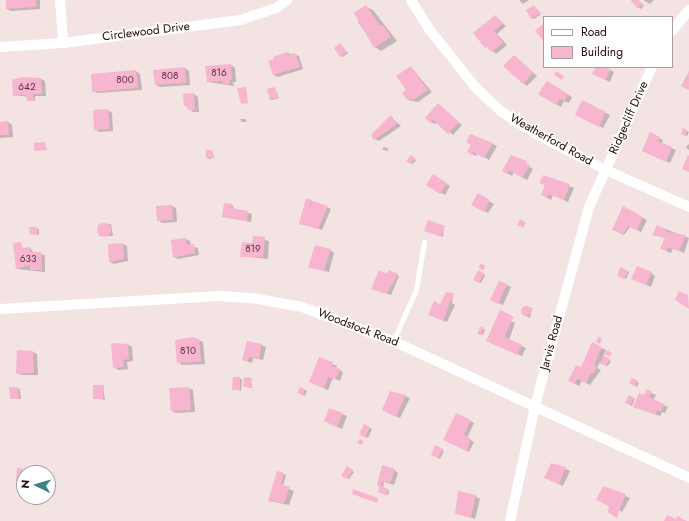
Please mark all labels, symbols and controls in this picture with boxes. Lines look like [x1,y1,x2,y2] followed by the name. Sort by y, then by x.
[543,16,673,68] legend
[101,19,191,45] street label: Circlewood Drive
[581,23,607,41] text: Road
[581,43,623,61] text: Building
[211,67,227,79] house number: 816
[162,70,178,82] house number: 808
[116,74,134,86] house number: 800
[606,79,652,157] street label: Ridgecliff Drive
[18,81,36,93] house number: 642
[507,111,595,169] street label: Weatherford Road
[245,243,261,255] house number: 819
[20,253,36,265] house number: 633
[315,306,401,350] street label: Woodstock Road
[538,314,566,372] street label: Jarvis Road
[180,345,196,357] house number: 810
[16,465,56,505] north arrow
[17,479,33,489] text: N

